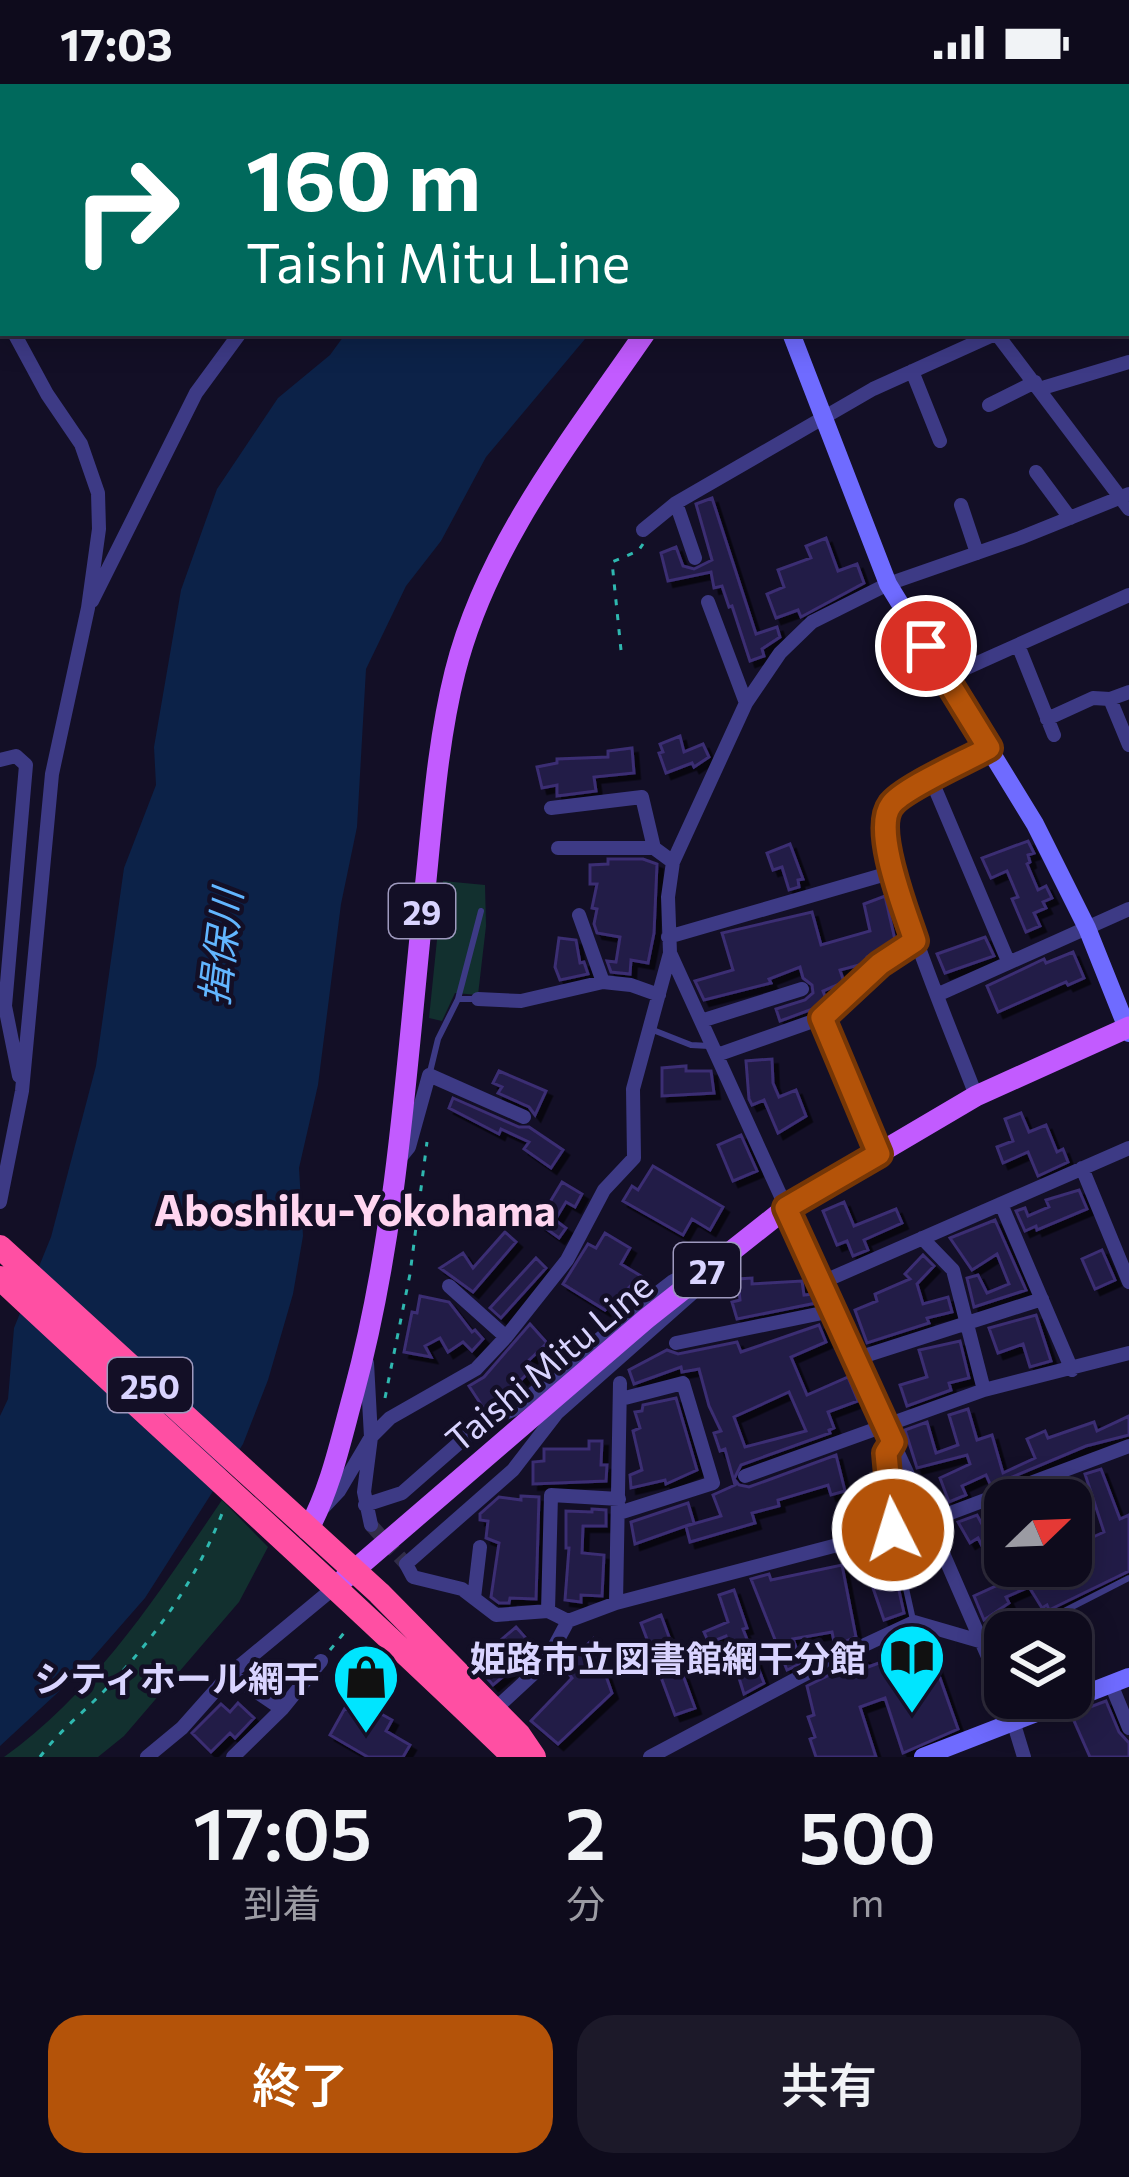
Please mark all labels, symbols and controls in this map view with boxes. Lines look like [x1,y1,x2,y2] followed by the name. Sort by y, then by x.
[60,15,173,70] text: 17:03
[246,126,481,228] text: 160 m
[48,132,204,288] icon: right
[246,228,630,294] text: Taishi Mitu Line
[875,595,977,697] pin
[893,613,959,679] icon: arrive
[188,882,250,1008] water label: 揖保川
[389,884,455,938] road number: 29
[154,1183,556,1235] district label: Aboshiku-Yokohama
[674,1243,740,1297] road number: 27
[436,1262,660,1460] street label: Taishi Mitu Line
[108,1358,192,1412] road number: 250
[830,1467,956,1593] position arrow
[984,1479,1092,1587] north arrow
[984,1479,1092,1719] map controls
[984,1611,1092,1719] button: layers
[877,1622,947,1716] library icon: 姫路市立図書館網干分館
[470,1635,866,1679] place label: 姫路市立図書館網干分館
[331,1642,401,1736] shop icon: シティホール網干
[34,1655,320,1699] place label: シティホール網干
[193,1787,372,1875] text: 17:05
[565,1787,606,1875] text: 2
[799,1791,936,1879] text: 500
[850,1877,884,1925] text: m
[244,1878,322,1926] text: 到着
[566,1878,605,1926] text: 分
[48,2015,553,2153] button: 終了
[577,2015,1081,2153] button: 共有

